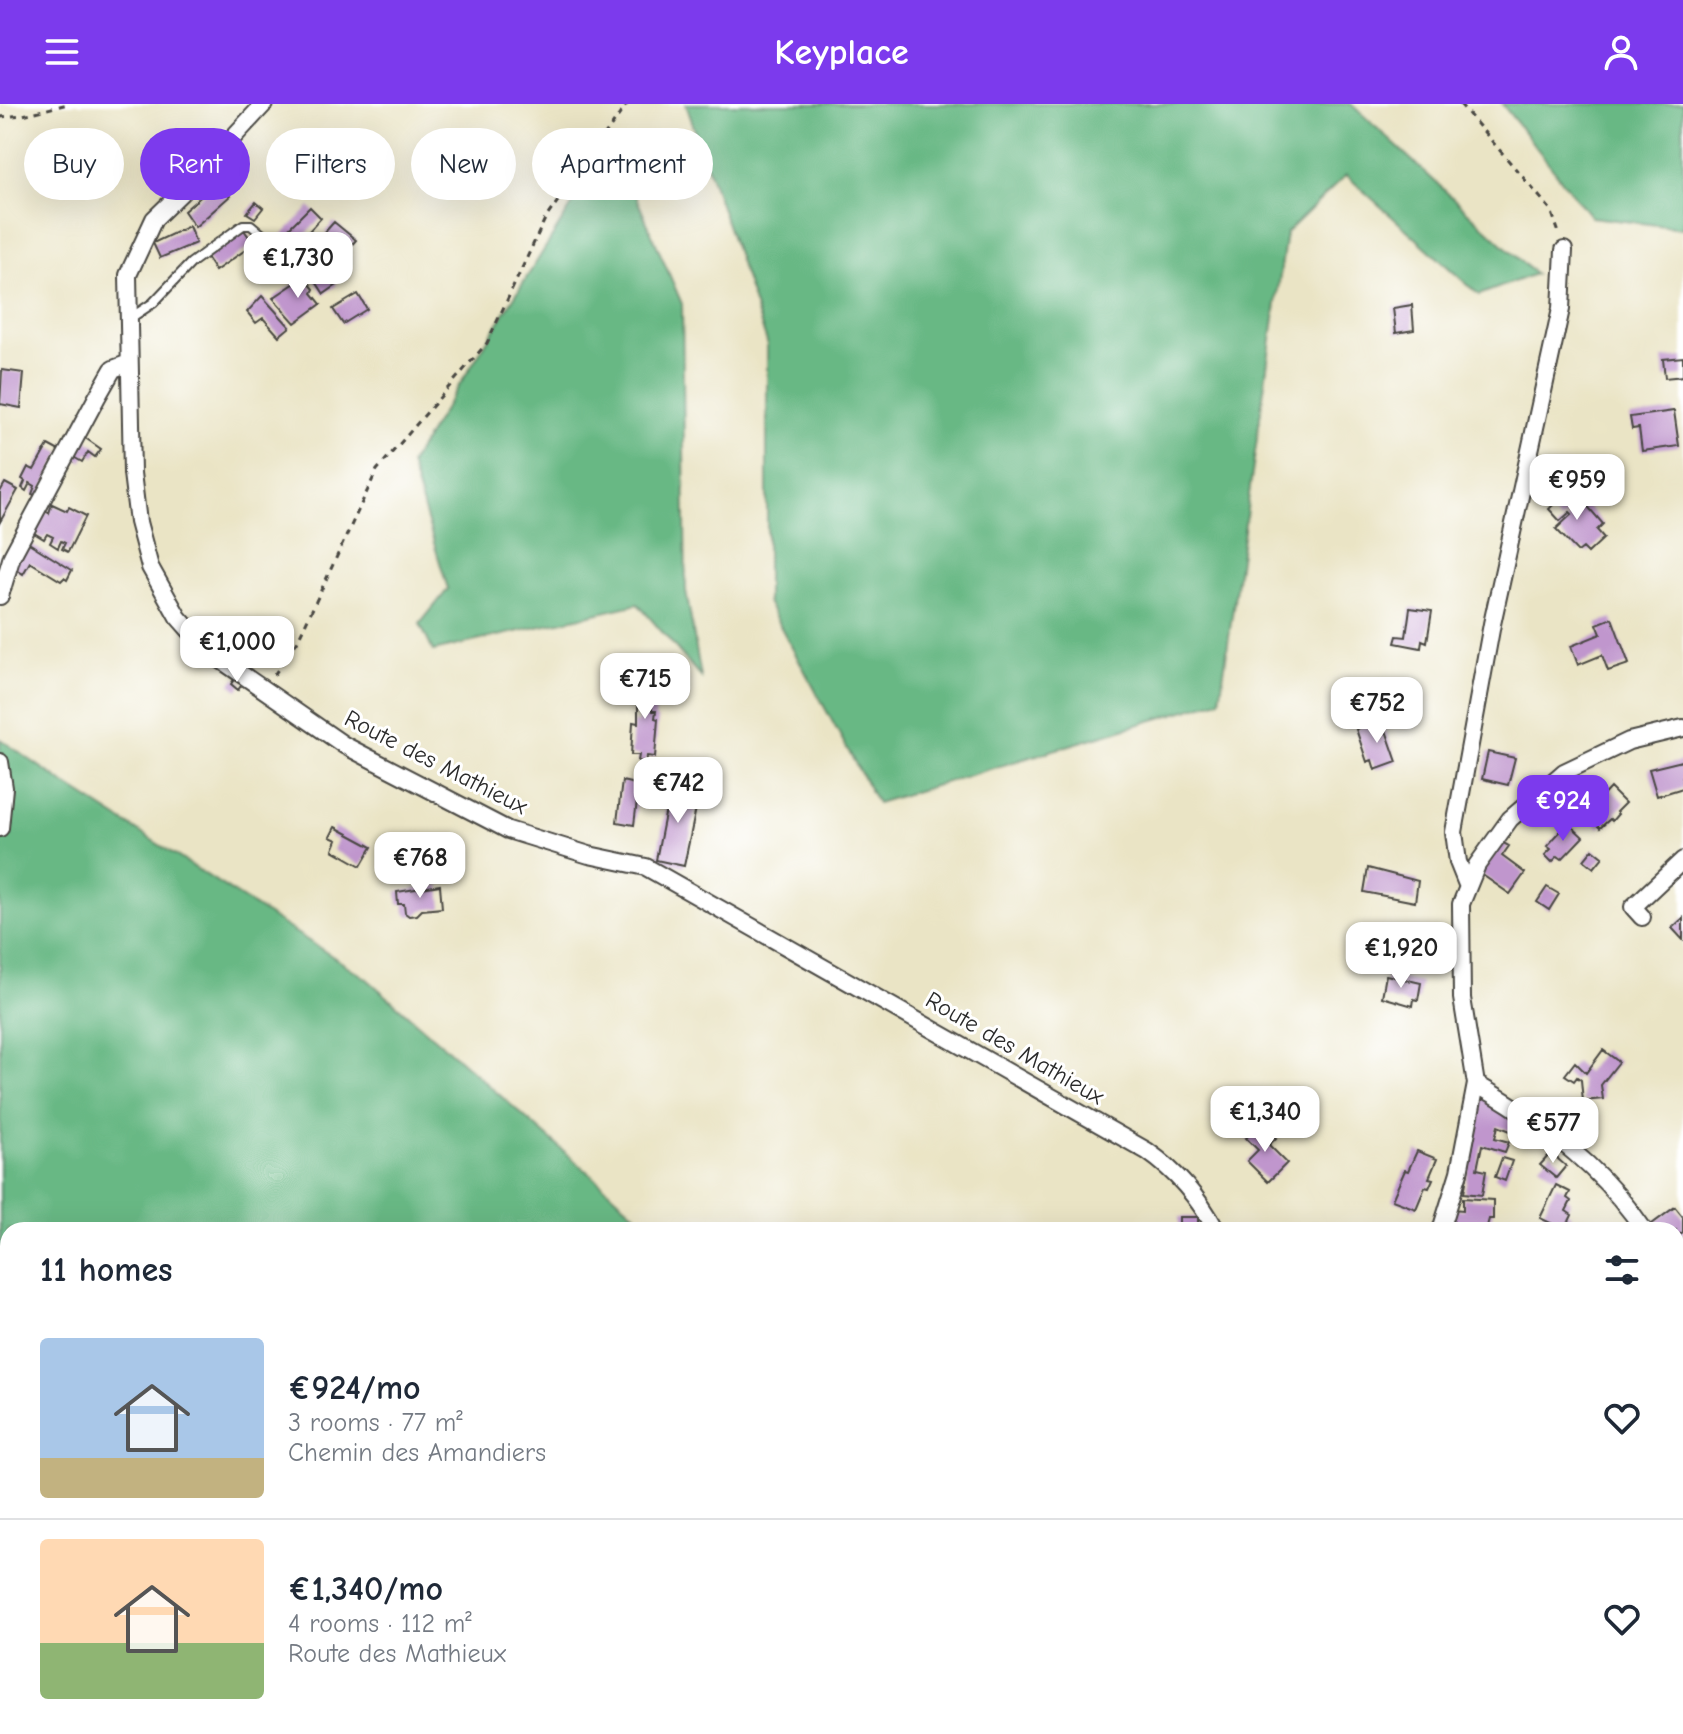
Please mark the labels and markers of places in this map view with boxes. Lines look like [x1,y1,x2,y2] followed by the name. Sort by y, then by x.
[233,232,363,300] pin: €1,730
[1530,454,1624,522] pin: €959
[172,616,302,684] pin: €1,000
[598,653,692,721] pin: €715
[1330,677,1424,745] pin: €752
[631,757,725,825] pin: €742
[1516,775,1610,843] pin: €924
[373,832,467,900] pin: €768
[1336,922,1466,990] pin: €1,920
[1200,1086,1330,1154] pin: €1,340
[1506,1097,1600,1165] pin: €577

